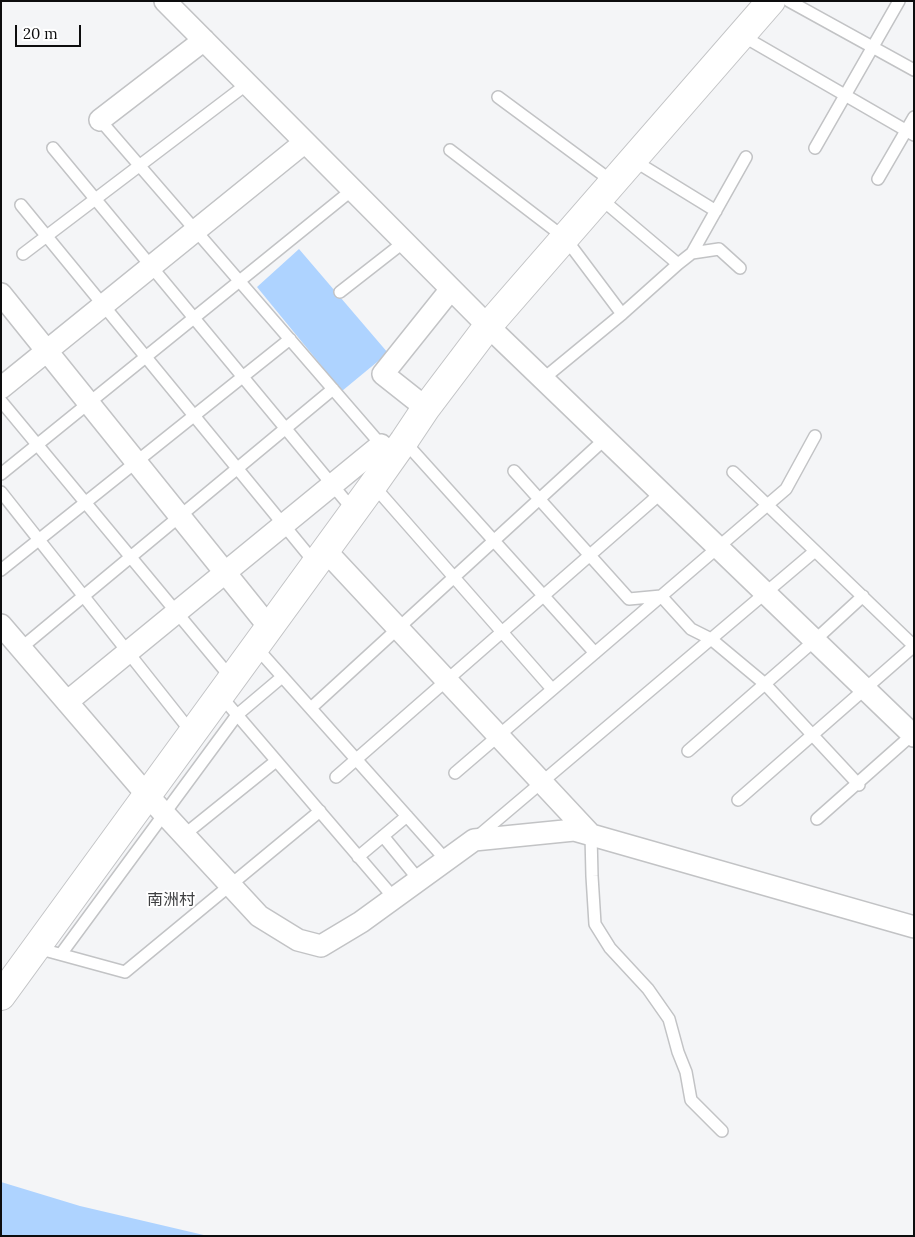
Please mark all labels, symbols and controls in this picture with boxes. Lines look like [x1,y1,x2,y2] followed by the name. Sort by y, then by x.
[18,15,84,47] scale bar
[23,24,58,43] text: 20 m
[147,890,195,910] district label: 南洲村

